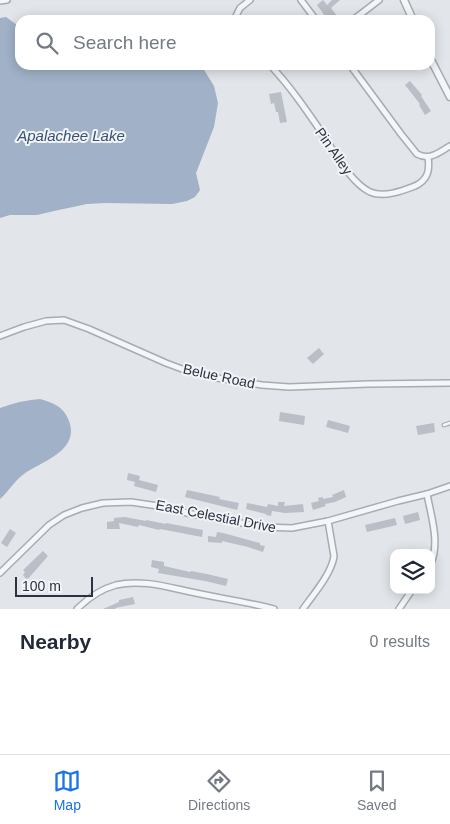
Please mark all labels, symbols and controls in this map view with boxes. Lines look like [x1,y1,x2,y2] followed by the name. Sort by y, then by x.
[15,15,435,70] search box
[33,29,61,57] icon: search
[73,32,177,53] text: Search here
[312,124,356,178] street label: Pin Alley
[16,127,125,144] water label: Apalachee Lake
[182,361,256,391] street label: Belue Road
[155,496,278,536] street label: East Celestial Drive
[390,549,435,594] map controls
[390,549,435,594] button: layers
[15,574,92,597] scale bar
[22,578,61,594] text: 100 m
[20,630,91,653] text: Nearby
[370,633,430,650] text: 0 results
[53,767,81,813] tab: Map
[188,767,250,813] tab: Directions
[357,767,397,813] tab: Saved

